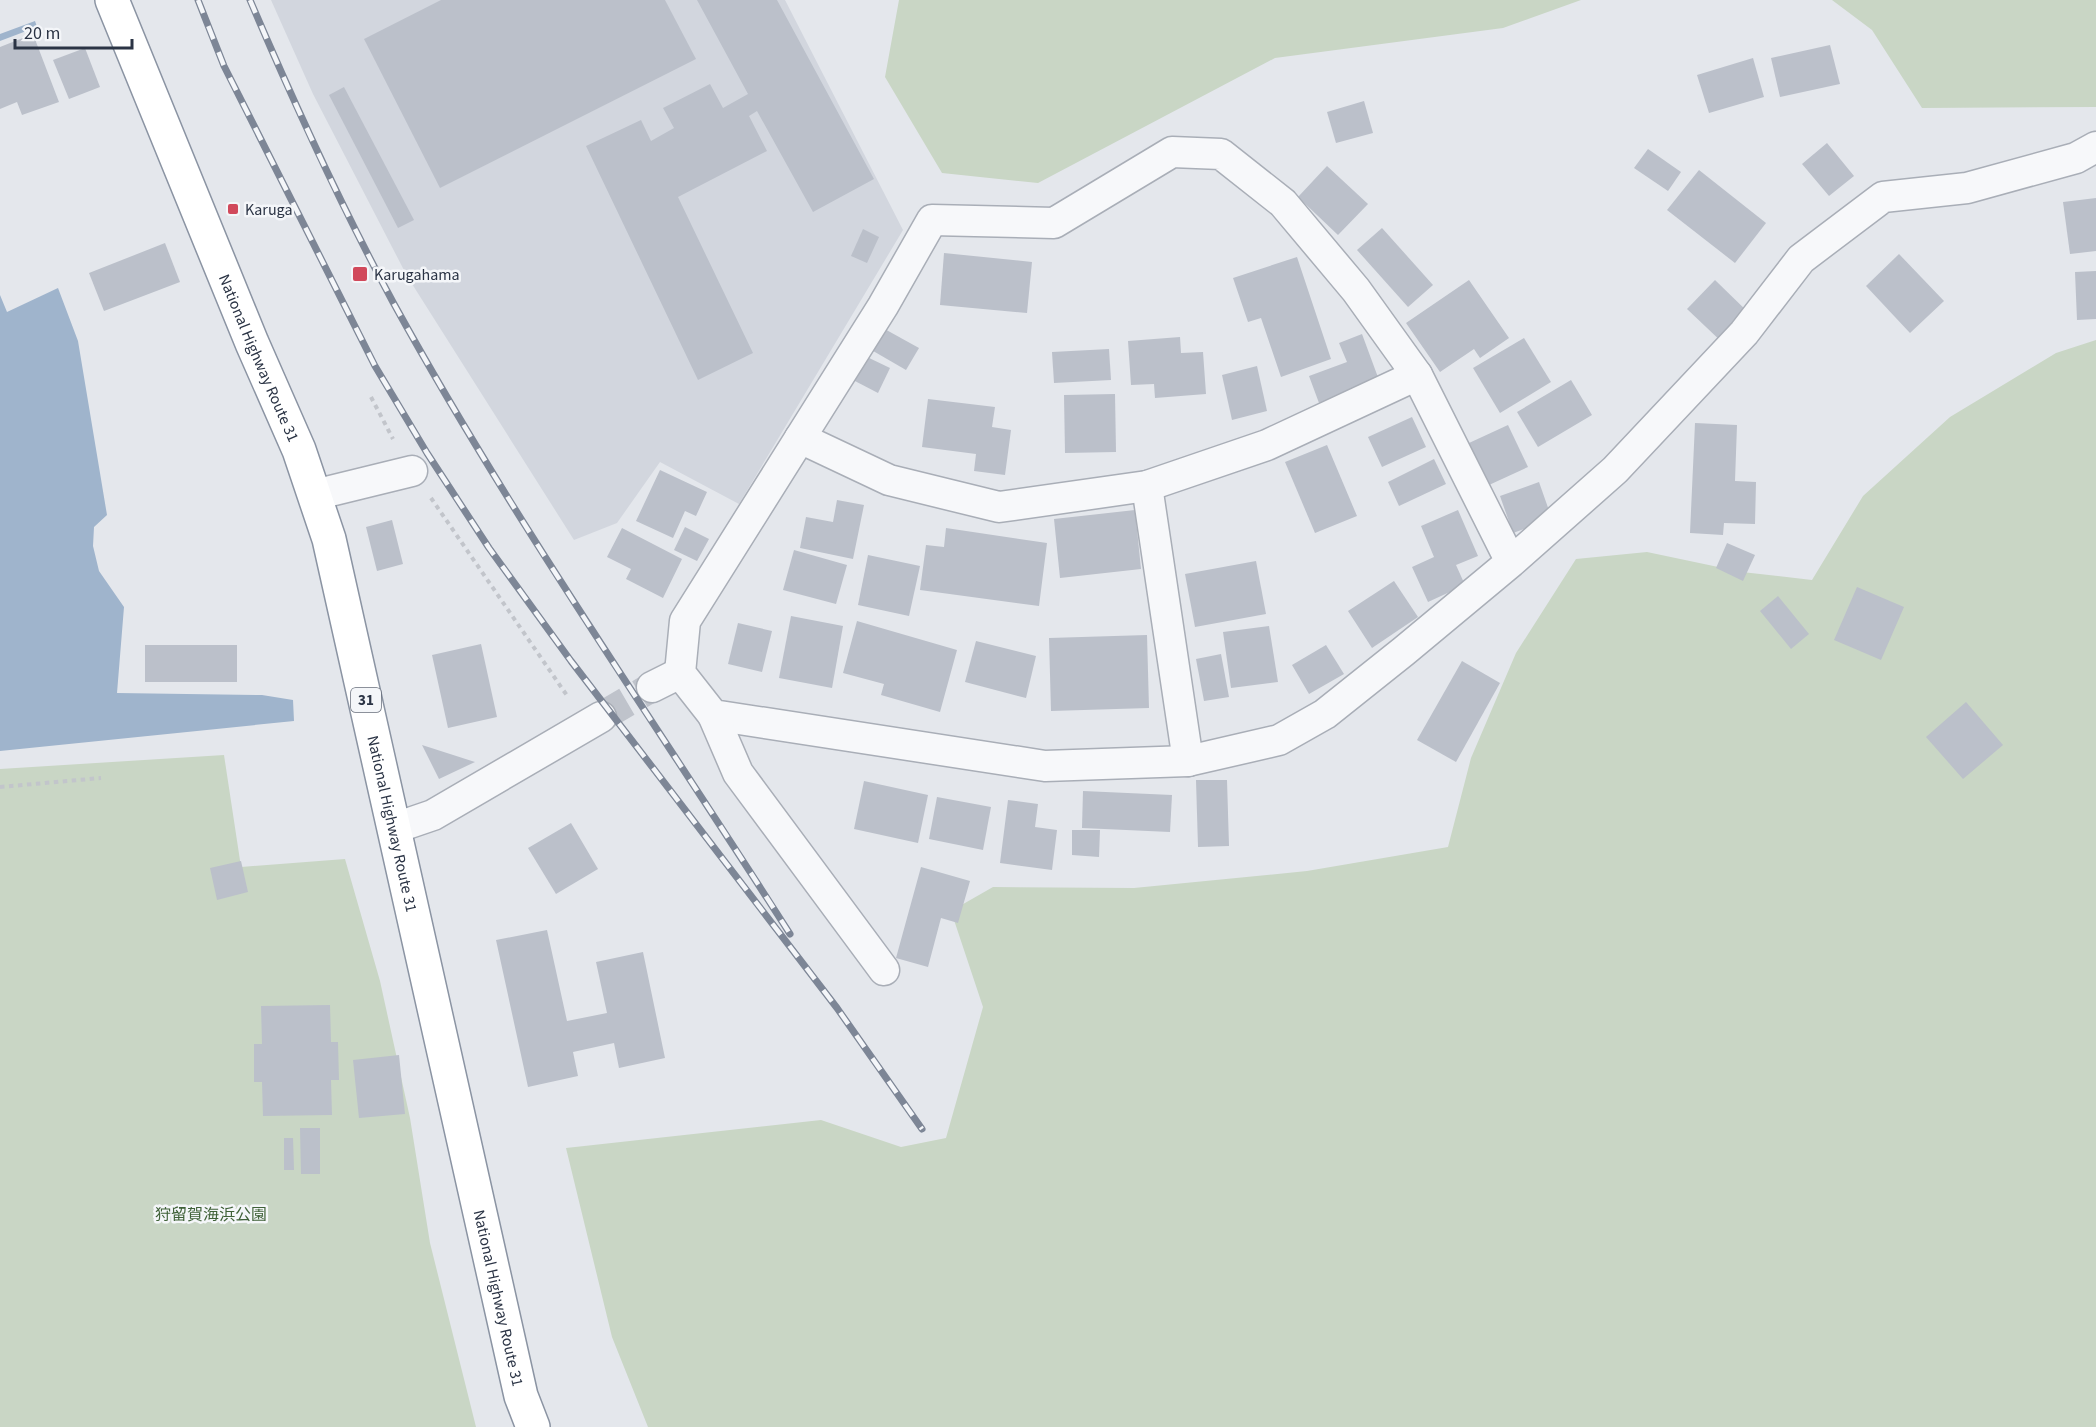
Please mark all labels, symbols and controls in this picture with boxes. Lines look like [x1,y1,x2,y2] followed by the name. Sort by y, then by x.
[15,12,132,50] scale bar
[24,21,60,46] text: 20 m
[245,199,292,221] place label: Karuga
[226,202,240,216] marker: Karuga
[374,264,460,286] place label: Karugahama
[351,265,369,283] marker: Karugahama
[213,271,304,446] street label: National Highway Route 31
[351,688,381,712] road number: 31
[361,734,422,914] street label: National Highway Route 31
[155,1204,267,1226] park label: 狩留賀海浜公園
[468,1208,529,1389] street label: National Highway Route 31

